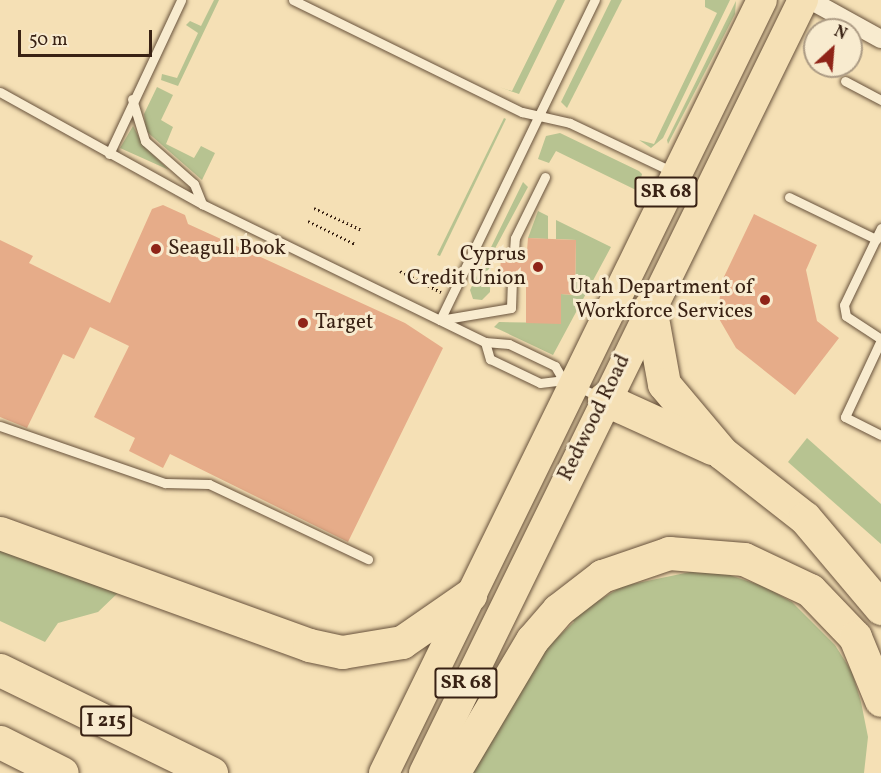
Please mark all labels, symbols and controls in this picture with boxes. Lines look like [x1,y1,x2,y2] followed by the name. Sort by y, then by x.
[21,18,154,56] scale bar
[803,18,863,78] north arrow
[830,21,850,46] text: N
[29,28,68,53] text: 50 m
[633,175,699,209] road number: SR 68
[168,236,286,262] place label: Seagull Book
[149,242,163,256] marker: Seagull Book
[407,242,526,292] place label: Cyprus Credit Union
[531,260,545,274] marker: Cyprus Credit Union
[569,275,753,325] place label: Utah Department of Workforce Services
[758,293,772,307] marker: Utah Department of Workforce Services
[315,310,373,336] place label: Target
[296,316,310,330] marker: Target
[554,351,636,485] street label: Redwood Road
[433,666,499,700] road number: SR 68
[79,704,133,738] road number: I 215

